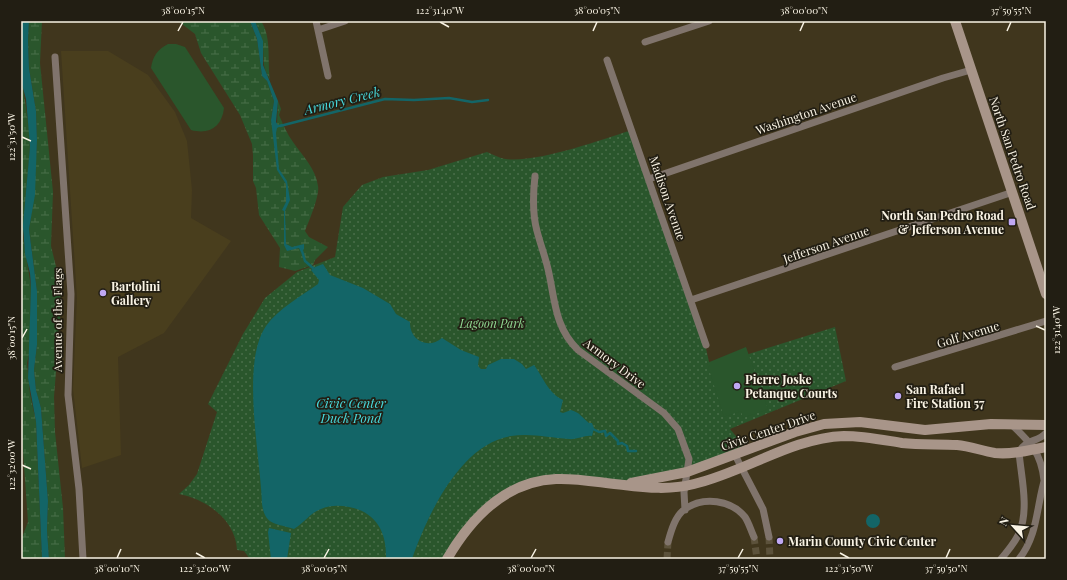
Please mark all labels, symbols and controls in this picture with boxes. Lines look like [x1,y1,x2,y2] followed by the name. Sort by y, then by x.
[161,3,205,17] text: 38°00'15"N
[416,3,465,17] text: 122°31'40"W
[574,3,620,17] text: 38°00'05"N
[780,3,828,17] text: 38°00'00"N
[990,3,1032,17] text: 37°59'55"N
[300,82,382,118] water label: Armory Creek
[752,88,859,138] street label: Washington Avenue
[986,94,1040,212] street label: North San Pedro Road
[4,112,18,161] text: 122°31'50"W
[646,154,690,242] street label: Madison Avenue
[881,207,1004,237] place label: North San Pedro Road & Jefferson Avenue
[1007,217,1017,227] marker: North San Pedro Road & Jefferson Avenue
[780,222,871,267] street label: Jefferson Avenue
[49,268,65,373] street label: Avenue of the Flags
[111,278,161,308] place label: Bartolini Gallery
[98,288,108,298] marker: Bartolini Gallery
[1049,305,1063,354] text: 122°31'40"W
[459,315,524,331] park label: Lagoon Park
[4,316,18,360] text: 38°00'15"N
[935,317,1001,351] street label: Golf Avenue
[580,334,649,392] street label: Armory Drive
[745,371,838,401] place label: Pierre Joske Petanque Courts
[732,381,742,391] marker: Pierre Joske Petanque Courts
[906,381,985,411] place label: San Rafael Fire Station 57
[893,391,903,401] marker: San Rafael Fire Station 57
[316,394,386,426] water label: Civic Center Duck Pond
[718,406,818,454] street label: Civic Center Drive
[4,439,18,490] text: 122°32'00"W
[993,506,1033,546] north arrow
[995,514,1012,528] text: N
[788,533,936,549] place label: Marin County Civic Center
[775,536,785,546] marker: Marin County Civic Center
[94,561,140,575] text: 38°00'10"N
[180,561,231,575] text: 122°32'00"W
[301,561,347,575] text: 38°00'05"N
[507,561,555,575] text: 38°00'00"N
[717,561,759,575] text: 37°59'55"N
[825,561,874,575] text: 122°31'50"W
[925,561,967,575] text: 37°59'50"N

